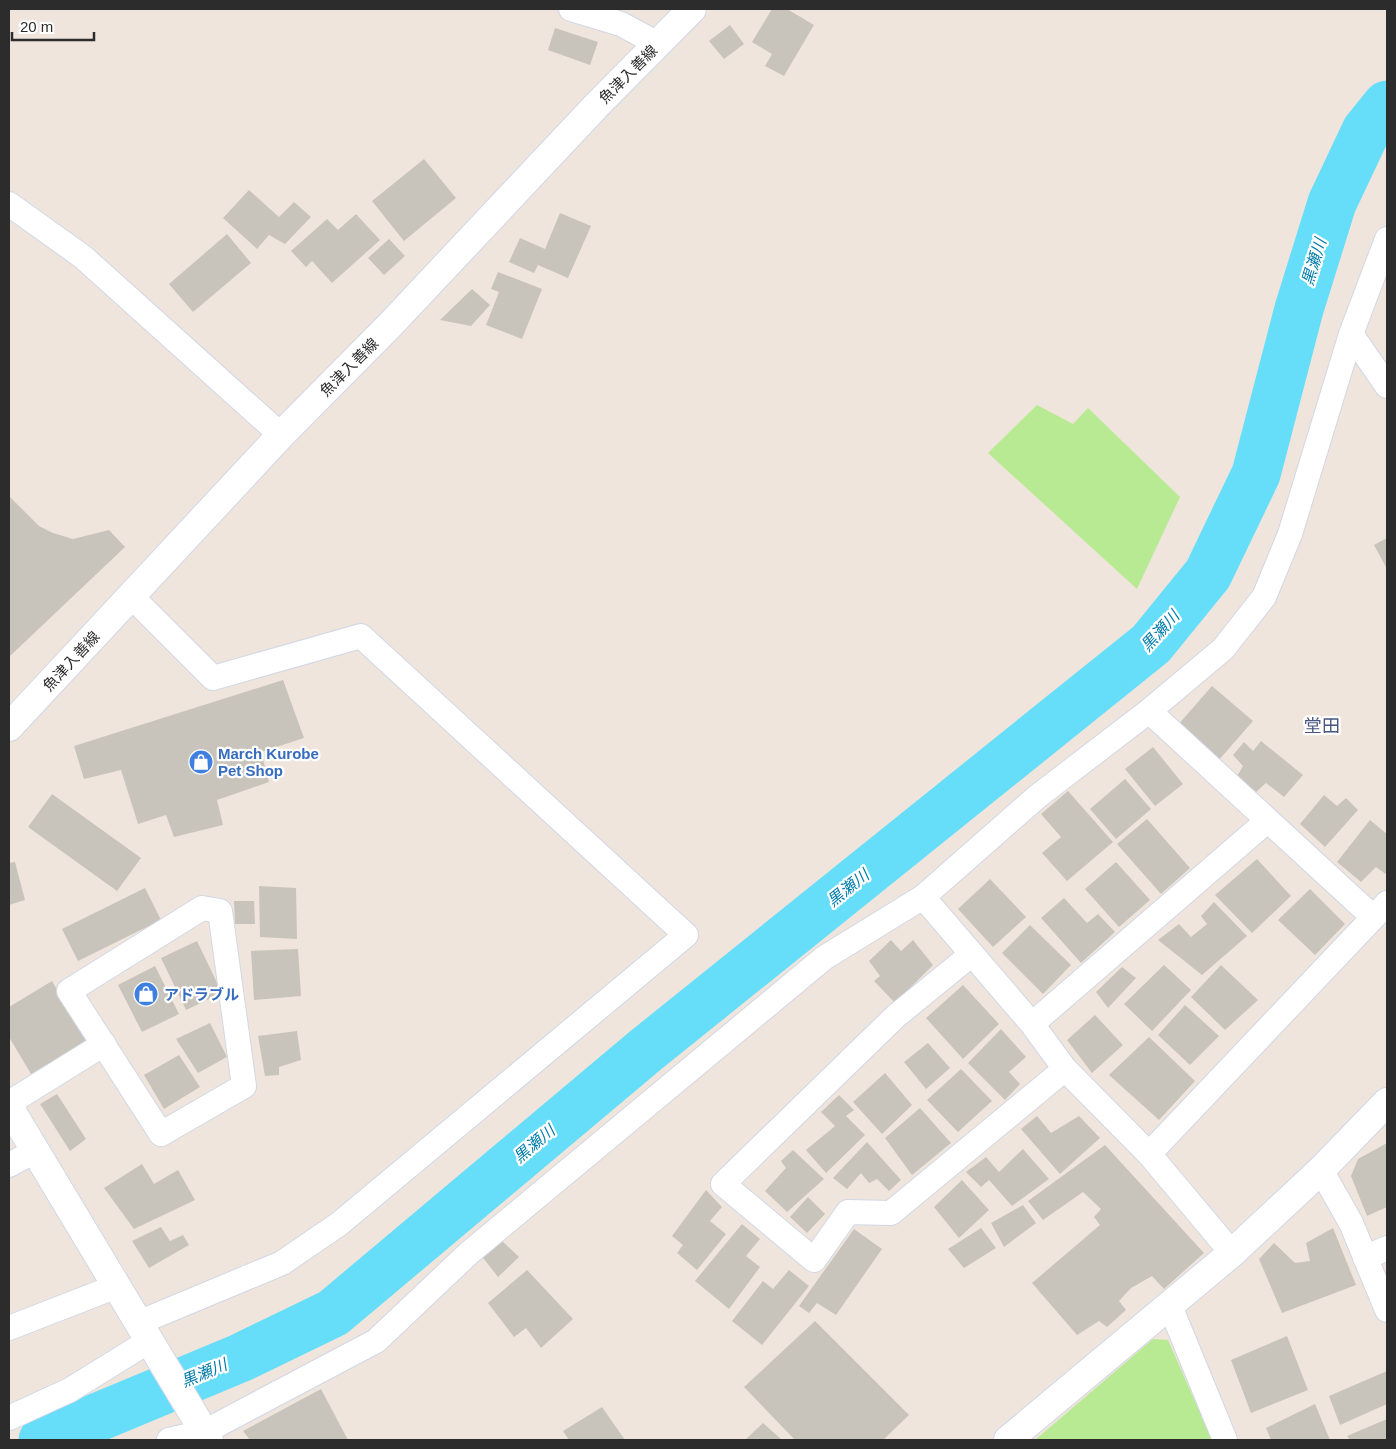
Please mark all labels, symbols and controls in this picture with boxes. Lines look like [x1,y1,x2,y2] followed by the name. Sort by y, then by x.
[12,10,95,42] scale bar
[20,18,53,35] text: 20 m
[595,41,661,107] street label: 魚津入善線
[1299,235,1330,287] water label: 黒瀬川
[316,334,382,400] street label: 魚津入善線
[1138,606,1184,655] water label: 黒瀬川
[39,628,103,694] street label: 魚津入善線
[1304,716,1340,736] district label: 堂田
[218,745,319,779] place label: March Kurobe Pet Shop
[188,749,214,775] shop icon: March Kurobe Pet Shop
[824,865,874,910] water label: 黒瀬川
[133,981,159,1007] shop icon: アドラブル
[164,986,239,1003] place label: アドラブル
[510,1121,559,1166] water label: 黒瀬川
[179,1355,231,1390] water label: 黒瀬川

